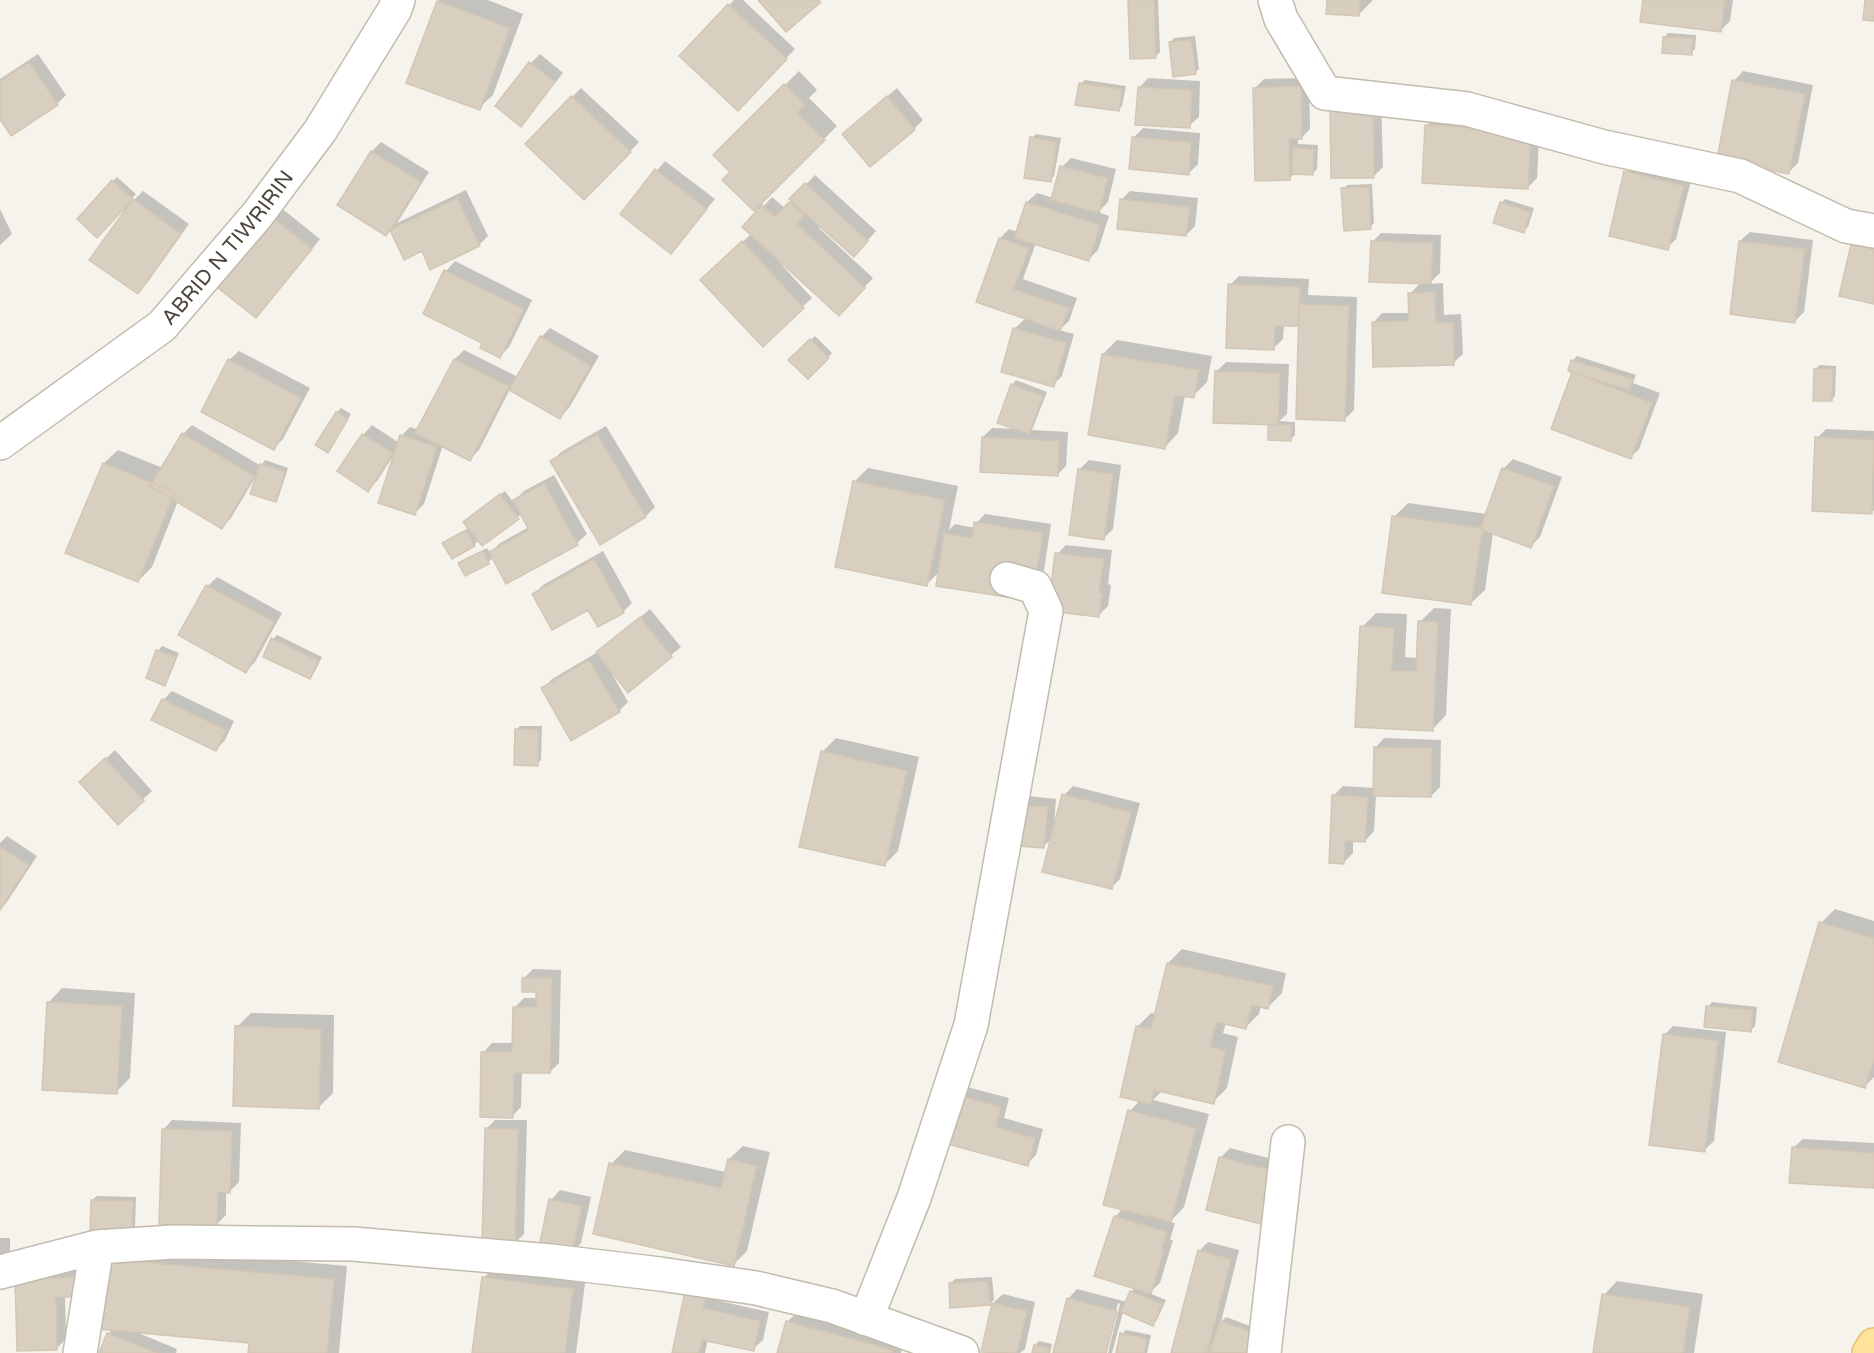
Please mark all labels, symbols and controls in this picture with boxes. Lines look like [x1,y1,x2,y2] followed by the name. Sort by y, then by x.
[156,166,299,330] street label: ABRID N TIWRIRIN

